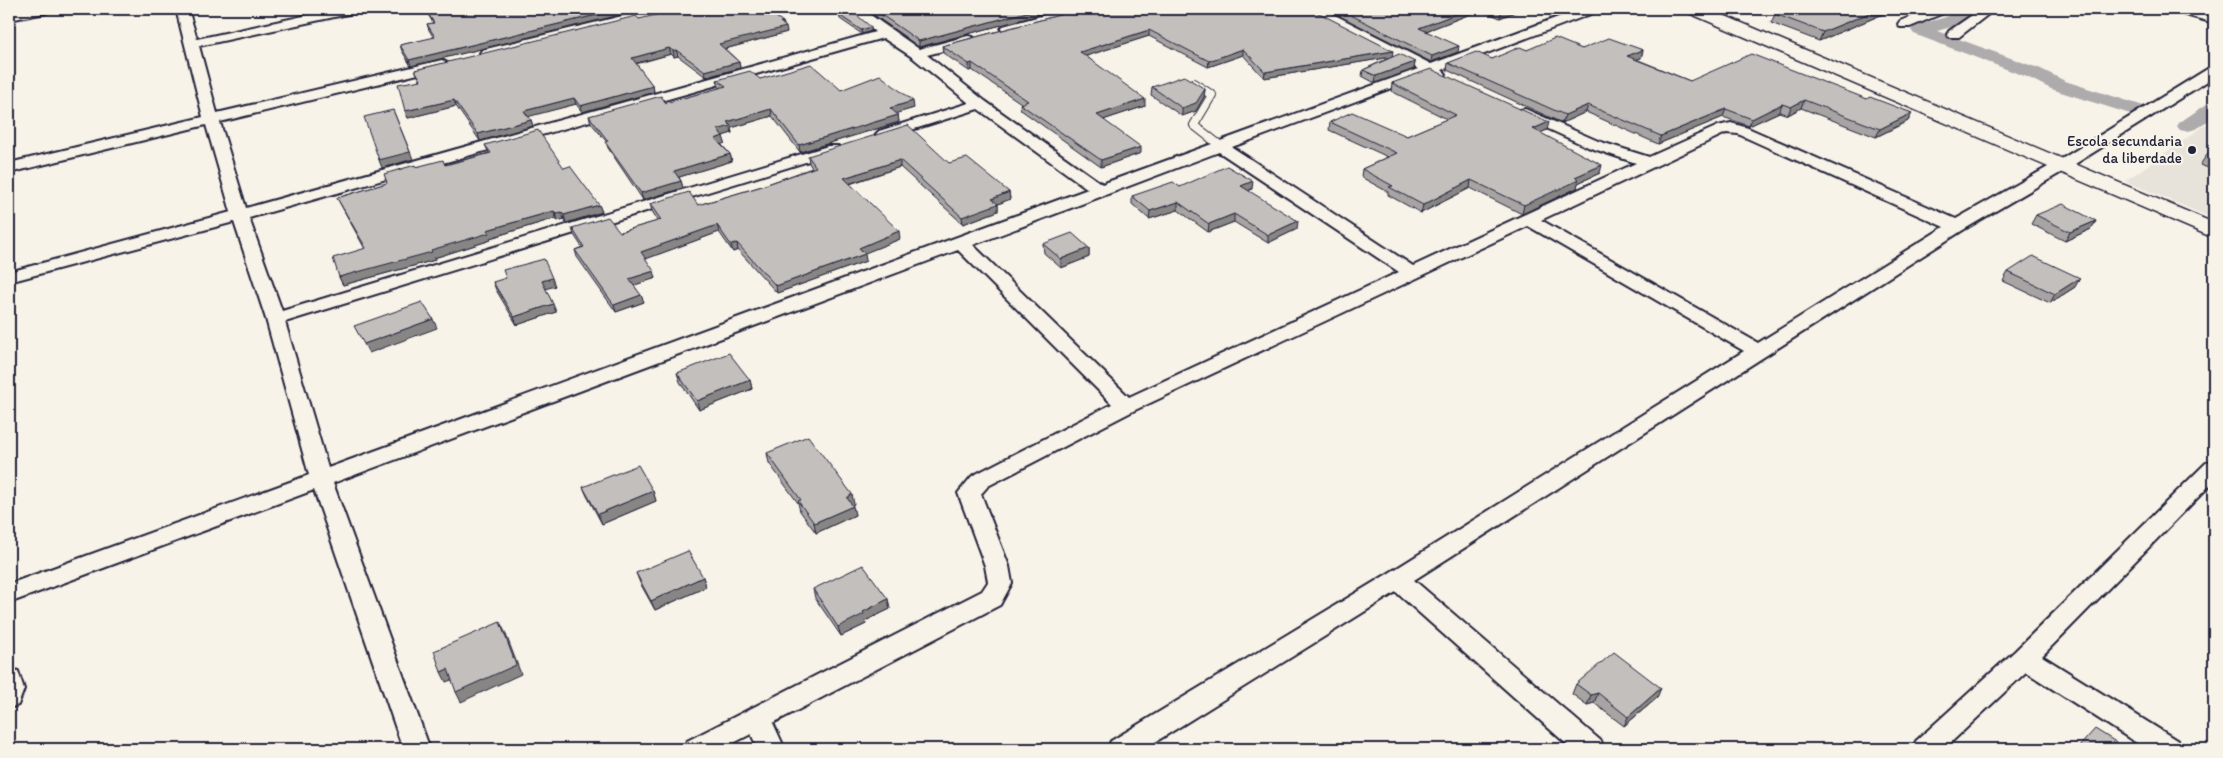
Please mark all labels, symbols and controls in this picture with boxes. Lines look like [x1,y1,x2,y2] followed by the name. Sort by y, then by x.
[2067,132,2182,167] place label: Escola secundaria da liberdade
[2186,144,2198,156] marker: Escola secundaria da liberdade

